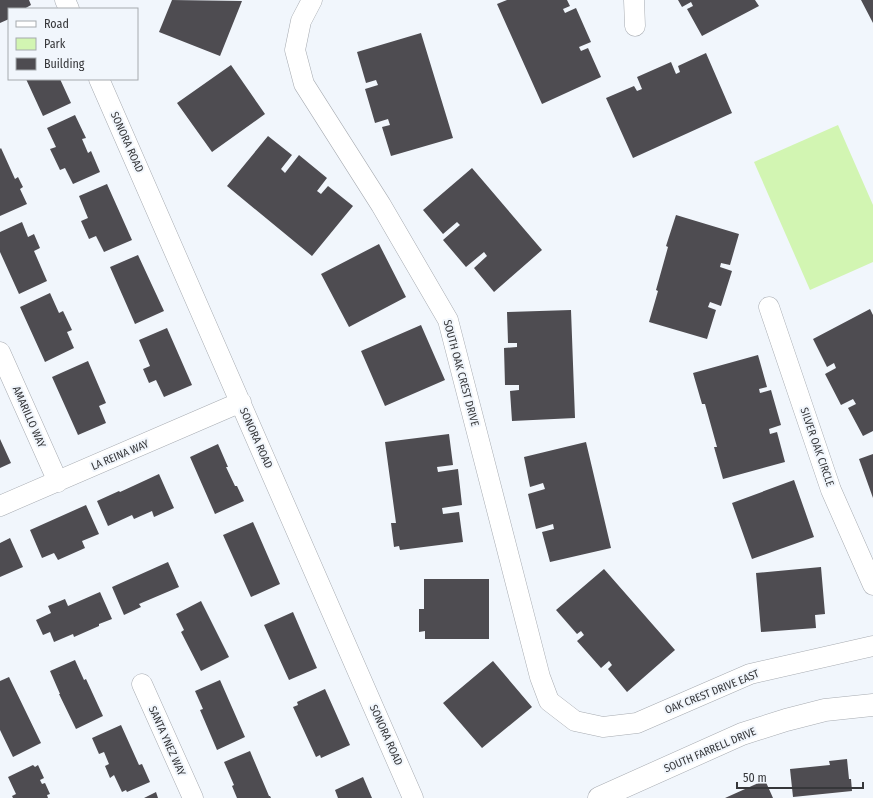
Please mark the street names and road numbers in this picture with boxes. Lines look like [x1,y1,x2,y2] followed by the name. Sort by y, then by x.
[108,110,146,174] street label: SONORA ROAD
[441,318,481,428] street label: SOUTH OAK CREST DRIVE
[10,384,49,450] street label: AMARILLO WAY
[237,406,275,470] street label: SONORA ROAD
[797,406,837,488] street label: SILVER OAK CIRCLE
[89,437,151,473] street label: LA REINA WAY
[663,667,762,717] street label: OAK CREST DRIVE EAST
[367,703,405,767] street label: SONORA ROAD
[146,704,188,778] street label: SANTA YNEZ WAY
[662,725,758,775] street label: SOUTH FARRELL DRIVE

